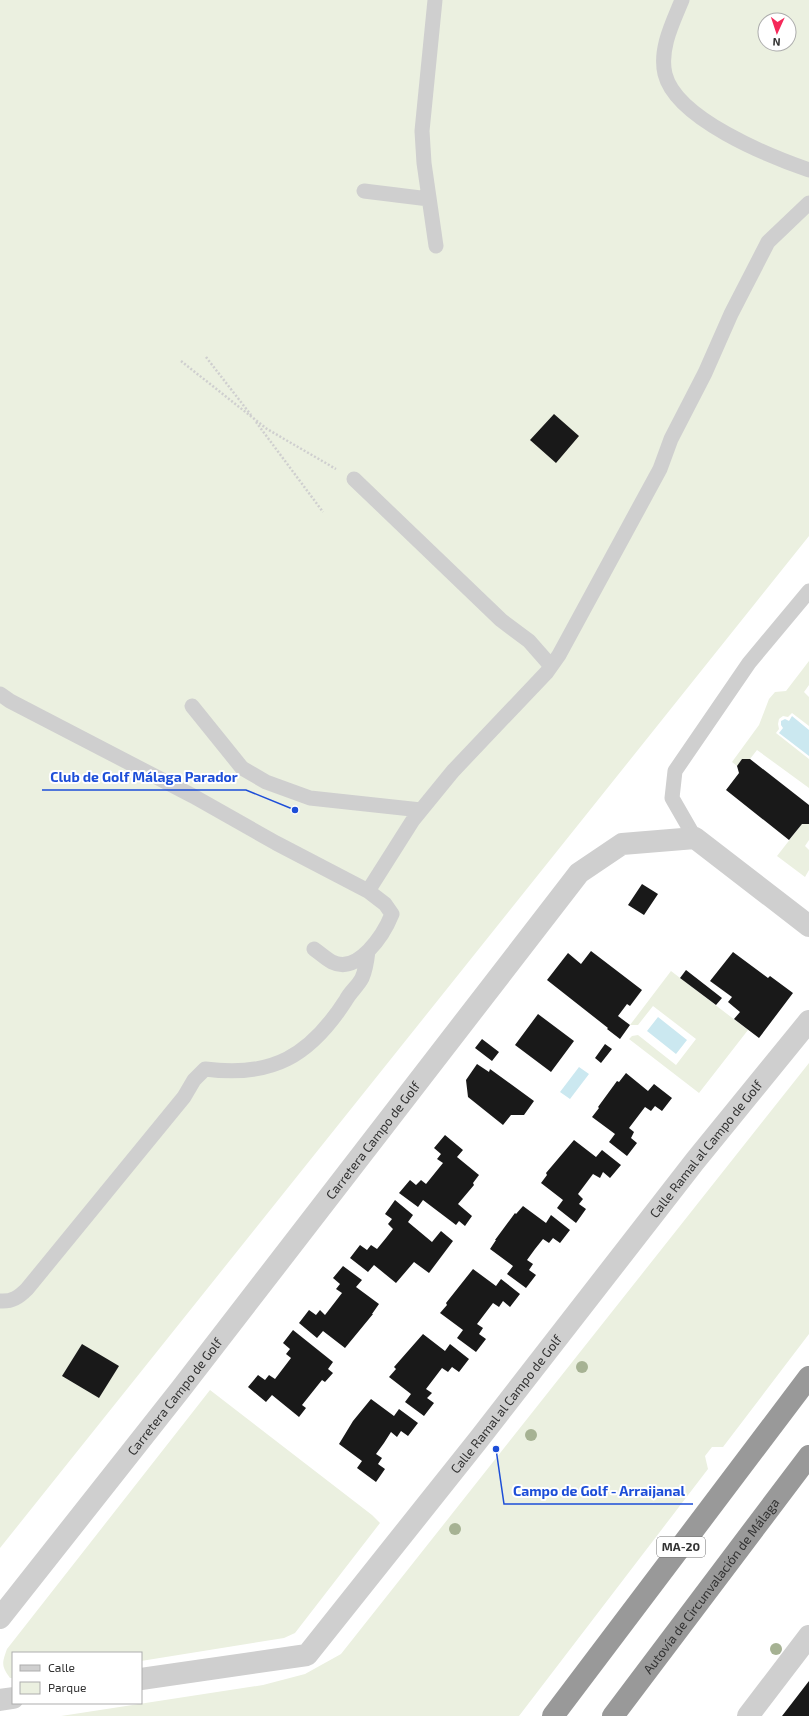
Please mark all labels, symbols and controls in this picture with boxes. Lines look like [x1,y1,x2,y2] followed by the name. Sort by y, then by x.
[757,12,797,52] north arrow
[772,36,781,49] text: N
[42,764,246,790] callout: Club de Golf Málaga Parador
[50,768,238,785] text: Club de Golf Málaga Parador
[646,1076,766,1221] street label: Calle Ramal al Campo de Golf
[322,1077,424,1202] street label: Carretera Campo de Golf
[447,1331,566,1476] street label: Calle Ramal al Campo de Golf
[124,1334,226,1458] street label: Carretera Campo de Golf
[504,1478,693,1504] callout: Campo de Golf - Arraijanal
[513,1482,685,1499] text: Campo de Golf - Arraijanal
[640,1495,783,1677] street label: Autovía de Circunvalación de Málaga
[657,1537,705,1557] road number: MA-20
[12,1652,142,1704] legend
[48,1660,75,1674] text: Calle
[48,1680,86,1694] text: Parque

